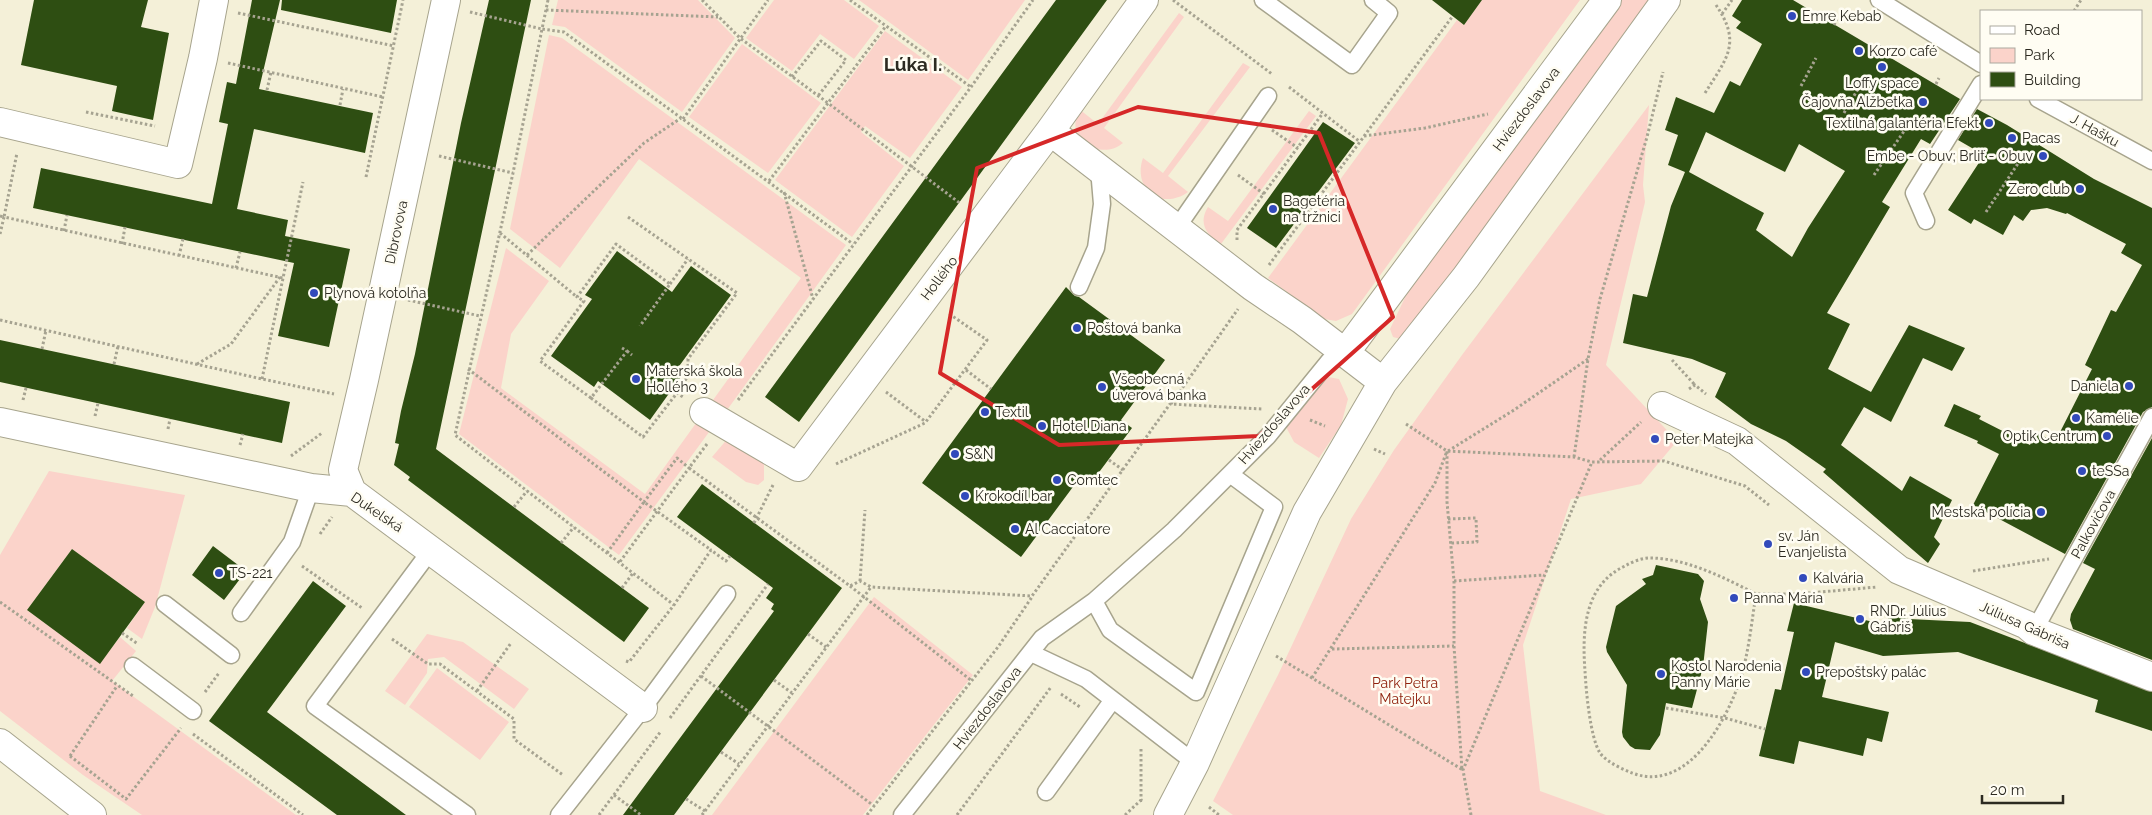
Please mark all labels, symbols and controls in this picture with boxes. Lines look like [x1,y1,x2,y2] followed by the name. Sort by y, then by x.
[1802,8,1882,24] place label: Emre Kebab
[1786,10,1798,22] marker: Emre Kebab
[1980,10,2142,100] legend
[2024,21,2060,39] text: Road
[1869,43,1937,59] place label: Korzo café
[1853,45,1865,57] marker: Korzo café
[2024,46,2055,64] text: Park
[884,53,942,75] district label: Lúka I.
[1876,61,1888,73] marker: Loffy space
[1489,64,1563,154] street label: Hviezdoslavova
[2024,71,2081,89] text: Building
[1845,75,1919,91] place label: Loffy space
[1801,92,1913,110] place label: Čajovňa Alžbetka
[1917,96,1929,108] marker: Čajovňa Alžbetka
[2068,110,2122,150] street label: J. Hašku
[1825,115,1979,131] place label: Textilná galantéria Efekt
[1983,117,1995,129] marker: Textilná galantéria Efekt
[2022,130,2061,146] place label: Pacas
[2006,132,2018,144] marker: Pacas
[1867,148,2034,164] place label: Embe - Obuv; Brliť - Obuv
[2037,150,2049,162] marker: Embe - Obuv; Brliť - Obuv
[2008,181,2070,197] place label: Zero club
[2074,183,2086,195] marker: Zero club
[1283,193,1345,225] place label: Bagetéria na tržnici
[381,199,411,265] street label: Dibrovova
[1267,203,1279,215] marker: Bagetéria na tržnici
[917,253,961,303] street label: Hollého
[324,285,426,301] place label: Plynová kotolňa
[308,287,320,299] marker: Plynová kotolňa
[1087,320,1181,336] place label: Poštová banka
[1071,322,1083,334] marker: Poštová banka
[646,363,742,395] place label: Materská škola Hollého 3
[1112,371,1206,403] place label: Všeobecná úverová banka
[630,373,642,385] marker: Materská škola Hollého 3
[2071,378,2119,394] place label: Daniela
[2123,380,2135,392] marker: Daniela
[1096,381,1108,393] marker: Všeobecná úverová banka
[1235,381,1313,467] street label: Hviezdoslavova
[995,404,1029,420] place label: Textil
[979,406,991,418] marker: Textil
[2086,410,2139,426] place label: Kamélie
[2070,412,2082,424] marker: Kamélie
[1052,418,1127,434] place label: Hotel Diana
[1036,420,1048,432] marker: Hotel Diana
[2003,428,2097,444] place label: Optik Centrum
[2101,430,2113,442] marker: Optik Centrum
[1665,431,1753,447] place label: Peter Matejka
[1649,433,1661,445] marker: Peter Matejka
[965,446,994,462] place label: S&N
[949,448,961,460] marker: S&N
[2092,463,2129,479] place label: teSSa
[2076,465,2088,477] marker: teSSa
[1067,472,1119,488] place label: Comtec
[1051,474,1063,486] marker: Comtec
[2068,487,2118,561] street label: Palkovičova
[975,488,1052,504] place label: Krokodíl bar
[348,489,406,535] street label: Dukelská
[959,490,971,502] marker: Krokodíl bar
[1932,504,2031,520] place label: Mestská polícia
[2035,506,2047,518] marker: Mestská polícia
[1025,521,1110,537] place label: Al Cacciatore
[1009,523,1021,535] marker: Al Cacciatore
[1778,528,1847,560] place label: sv. Ján Evanjelista
[1762,538,1774,550] marker: sv. Ján Evanjelista
[229,565,272,581] place label: TS-221
[213,567,225,579] marker: TS-221
[1813,570,1864,586] place label: Kalvária
[1797,572,1809,584] marker: Kalvária
[1744,590,1823,606] place label: Panna Mária
[1728,592,1740,604] marker: Panna Mária
[1978,598,2072,652] street label: Júliusa Gábriša
[1870,603,1947,635] place label: RNDr. Július Gábriš
[1854,613,1866,625] marker: RNDr. Július Gábriš
[1671,658,1782,690] place label: Kostol Narodenia Panny Márie
[950,663,1024,753] street label: Hviezdoslavova
[1816,664,1927,680] place label: Prepoštský palác
[1800,666,1812,678] marker: Prepoštský palác
[1655,668,1667,680] marker: Kostol Narodenia Panny Márie
[1372,675,1438,707] park label: Park Petra Matejku
[1982,772,2063,804] scale bar
[1990,781,2025,799] text: 20 m

